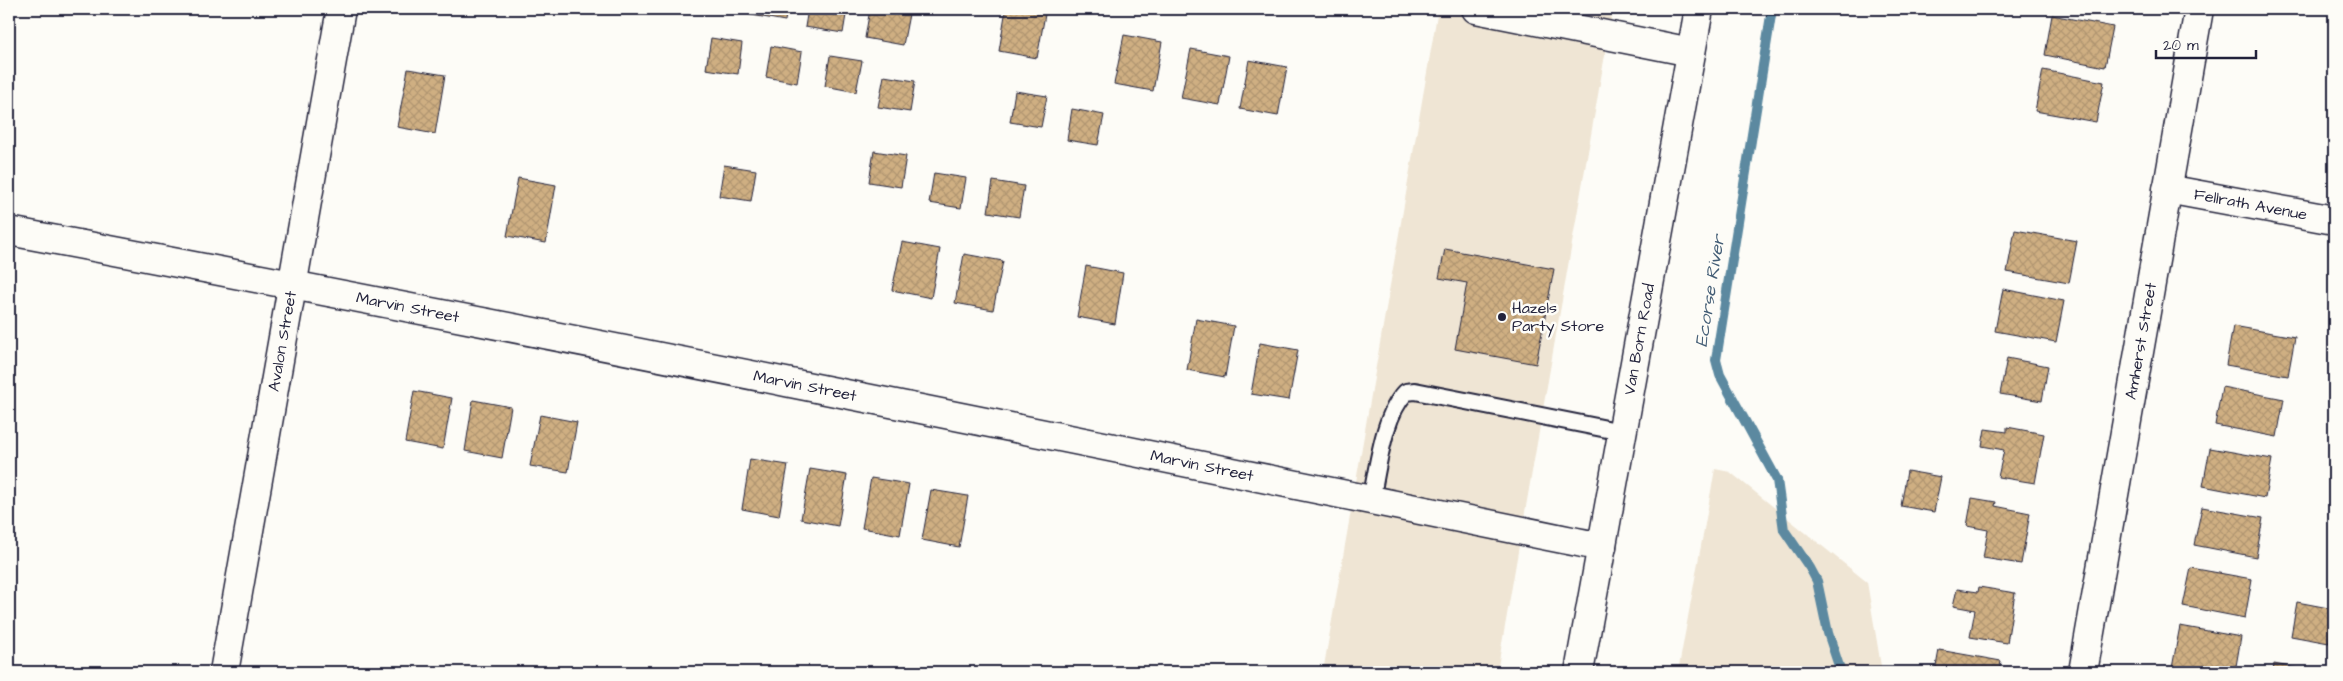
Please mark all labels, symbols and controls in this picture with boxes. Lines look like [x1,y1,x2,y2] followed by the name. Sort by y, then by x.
[2156,28,2256,60] scale bar
[2163,35,2199,56] text: 20 m
[2192,183,2309,226] street label: Fellrath Avenue
[1689,231,1731,349] water label: Ecorse River
[2120,280,2162,401] street label: Amherst Street
[1618,282,1660,397] street label: Van Born Road
[354,287,462,328] street label: Marvin Street
[263,288,302,393] street label: Avalon Street
[1512,297,1604,338] place label: Hazels Party Store
[1496,311,1508,323] marker: Hazels Party Store
[752,365,859,407] street label: Marvin Street
[1149,445,1256,487] street label: Marvin Street

